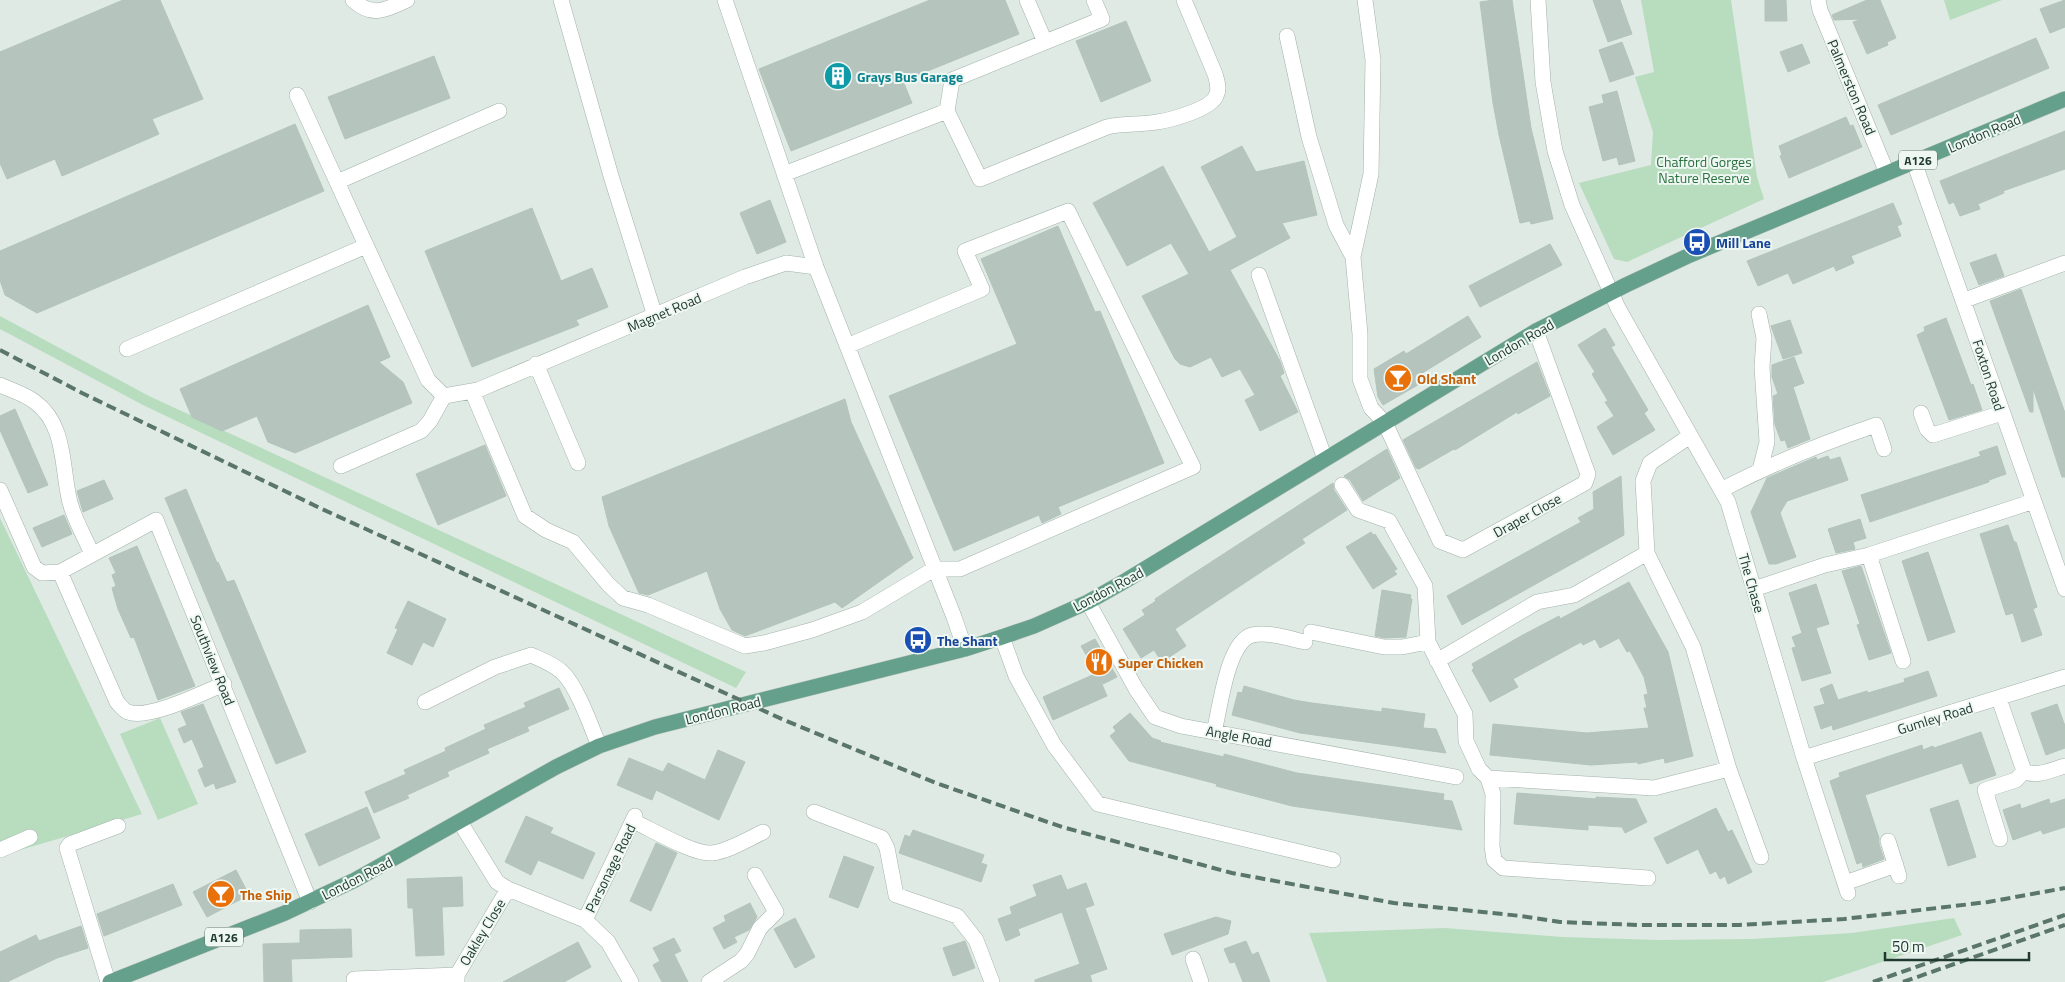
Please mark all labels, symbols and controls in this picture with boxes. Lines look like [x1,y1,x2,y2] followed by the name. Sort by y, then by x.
[1822,36,1882,138] street label: Palmerston Road
[823,61,853,91] building icon: Grays Bus Garage
[857,66,963,87] place label: Grays Bus Garage
[1944,108,2024,158] street label: London Road
[1899,150,1937,170] road number: A126
[1656,151,1752,188] park label: Chafford Gorges Nature Reserve
[1682,227,1712,257] bus stop icon: Mill Lane
[1716,232,1771,253] place label: Mill Lane
[624,287,704,337] street label: Magnet Road
[1480,314,1558,370] street label: London Road
[1968,337,2010,413] street label: Foxton Road
[1383,363,1413,393] bar icon: Old Shant
[1417,368,1476,389] place label: Old Shant
[1489,488,1565,542] street label: Draper Close
[1734,551,1770,615] street label: The Chase
[1069,562,1147,616] street label: London Road
[185,612,241,708] street label: Southview Road
[903,625,933,655] bus stop icon: The Shant
[937,630,998,651] place label: The Shant
[1084,647,1114,677] restaurant icon: Super Chicken
[1118,652,1204,673] place label: Super Chicken
[683,690,763,730] street label: London Road
[1895,697,1975,739] street label: Gumley Road
[1204,720,1274,752] street label: Angle Road
[579,820,641,916] street label: Parsonage Road
[318,851,396,905] street label: London Road
[206,879,236,909] bar icon: The Ship
[240,884,292,905] place label: The Ship
[454,895,510,969] street label: Oakley Close
[205,928,243,946] road number: A126
[1885,930,2029,962] scale bar
[1892,935,1925,958] text: 50 m

